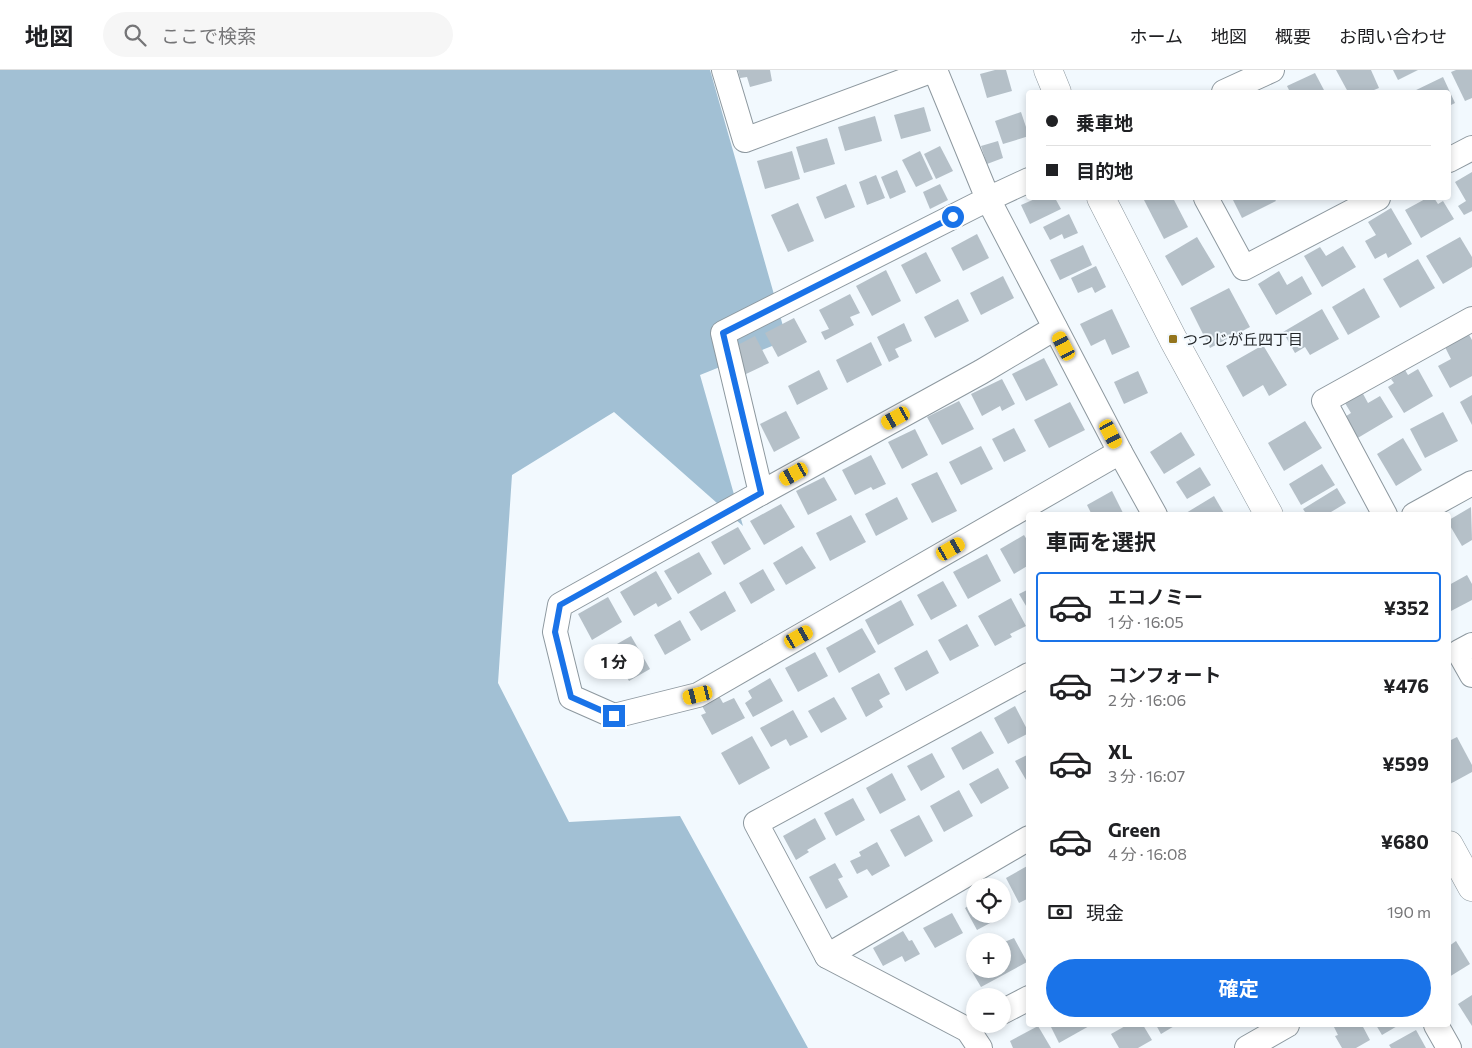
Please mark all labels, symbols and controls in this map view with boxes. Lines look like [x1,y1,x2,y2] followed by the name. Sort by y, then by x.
[103,12,453,57] search box
[25,21,73,50] text: 地図
[121,21,149,49] icon: search
[161,24,256,47] text: ここで検索
[1130,25,1183,47] text: ホーム
[1211,25,1247,47] text: 地図
[1275,25,1311,47] text: 概要
[1339,25,1447,47] text: お問い合わせ
[1076,111,1133,134] text: 乗車地
[1076,159,1133,182] text: 目的地
[942,206,964,228] route start
[1050,329,1077,363] car
[1183,330,1303,348] place label: つつじが丘四丁目
[1167,333,1179,345] marker: つつじが丘四丁目
[879,404,912,432] car
[1097,417,1124,451] car
[777,460,810,488] car
[1046,528,1156,555] text: 車両を選択
[934,535,967,563] car
[1048,585,1093,630] icon: car
[1108,585,1203,608] text: エコノミー
[1384,596,1429,619] text: ¥352
[1108,612,1184,631] text: 1 分 · 16:05
[782,623,815,651] car
[584,644,644,678] callout: 1 分
[601,652,627,671] text: 1 分
[1048,663,1093,708] icon: car
[1108,663,1221,686] text: コンフォート
[1383,674,1429,697] text: ¥476
[681,684,714,706] car
[1108,690,1186,709] text: 2 分 · 16:06
[603,705,625,727] route end
[1108,740,1133,763] text: XL
[1048,741,1093,786] icon: car
[1382,752,1429,775] text: ¥599
[1108,766,1185,785] text: 3 分 · 16:07
[1108,818,1160,841] text: Green
[1048,819,1093,864] icon: car
[1381,830,1429,853] text: ¥680
[1108,844,1187,863] text: 4 分 · 16:08
[966,878,1011,1033] map controls
[966,878,1011,923] button: locate
[1046,898,1074,926] icon: cash
[1086,901,1124,924] text: 現金
[1387,902,1431,921] text: 190 m
[966,933,1011,978] button: +
[1046,959,1431,1017] button: 確定
[966,988,1011,1033] button: −

